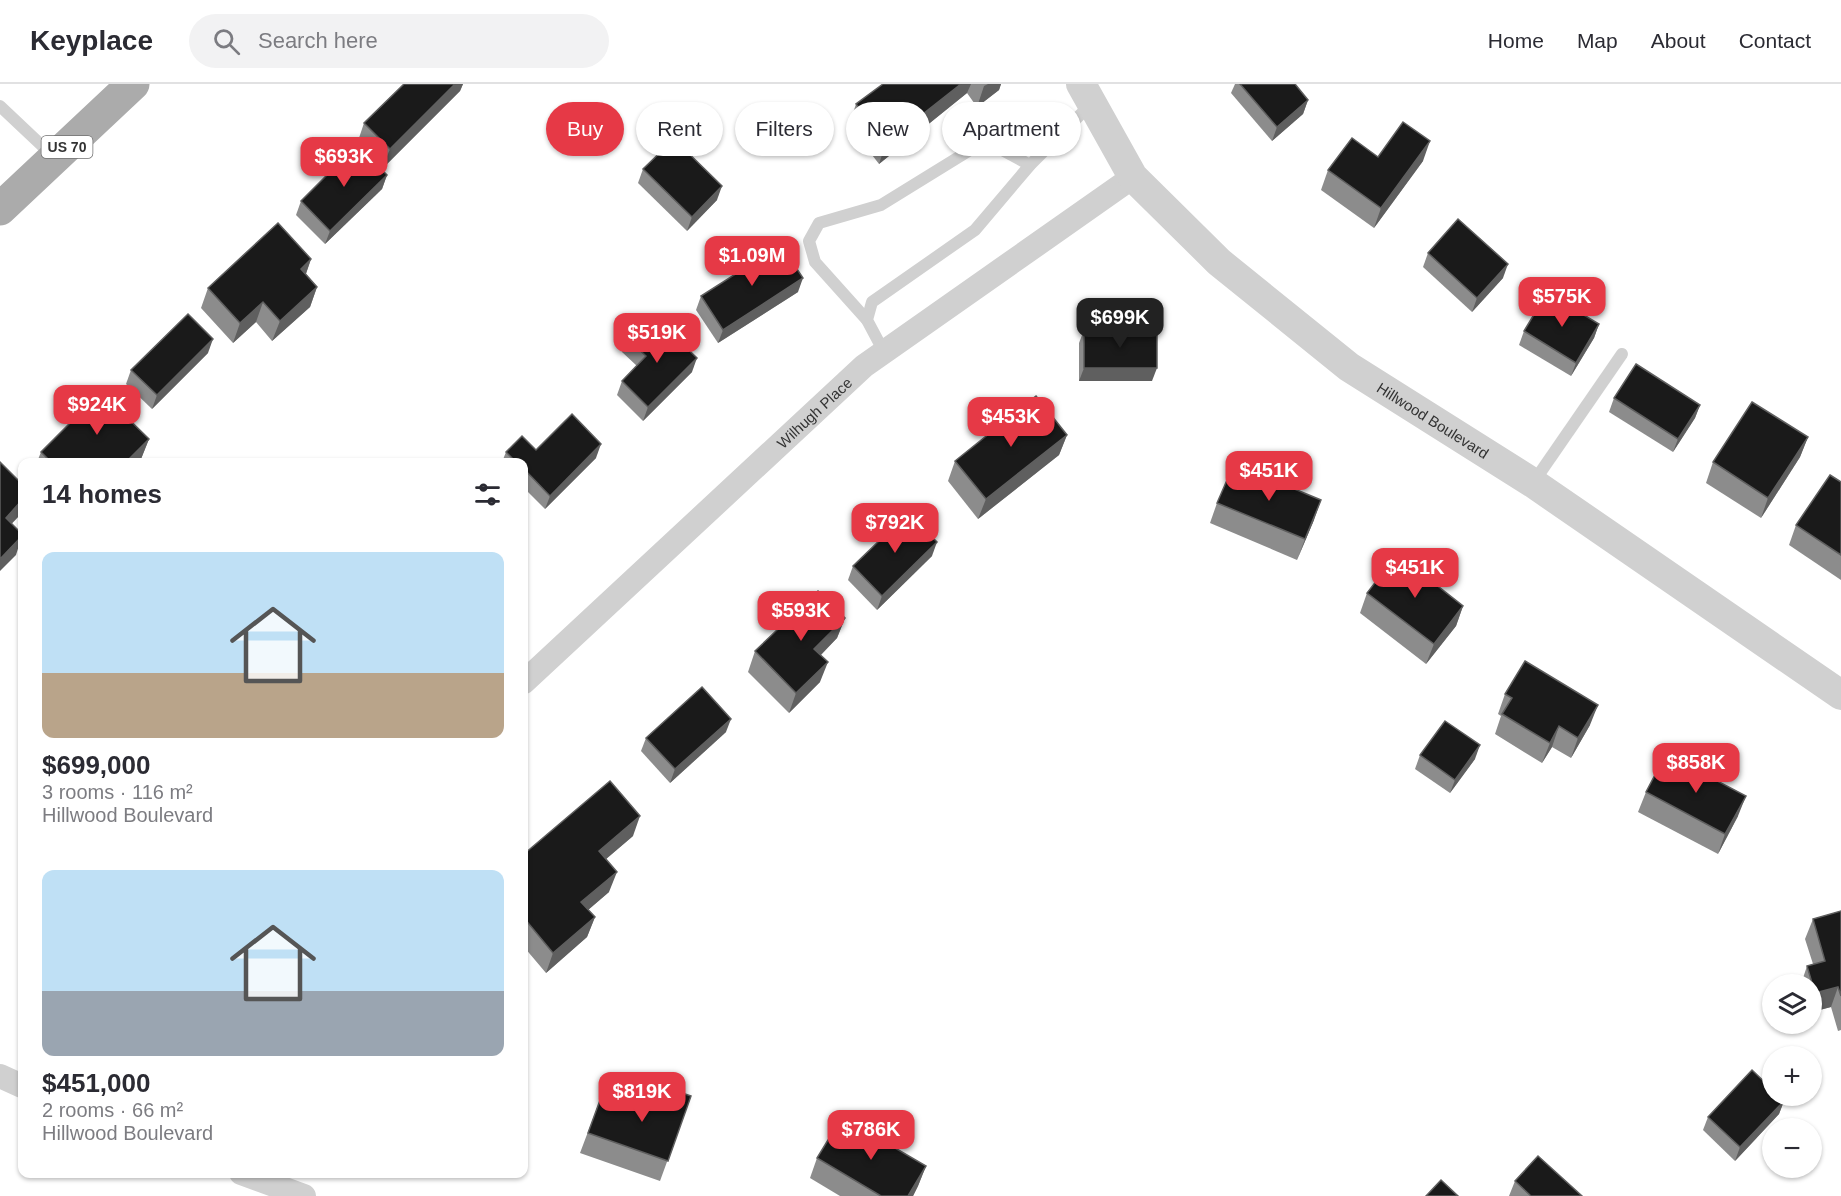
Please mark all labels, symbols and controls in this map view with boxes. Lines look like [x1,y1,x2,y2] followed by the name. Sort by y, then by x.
[189,14,609,68] search box
[30,25,153,56] text: Keyplace
[210,25,243,58] icon: search
[258,28,378,53] text: Search here
[1488,29,1544,52] text: Home
[1577,29,1618,52] text: Map
[1651,29,1706,52] text: About
[1739,29,1811,52] text: Contact
[546,102,624,156] chip: Buy
[636,102,723,156] chip: Rent
[735,102,834,156] chip: Filters
[846,102,930,156] chip: New
[942,102,1081,156] chip: Apartment
[42,136,92,158] road number: US 70
[302,137,386,188] pin: $693K
[315,145,373,167] text: $693K
[703,236,801,287] pin: $1.09M
[719,244,785,266] text: $1.09M
[1520,277,1604,328] pin: $575K
[1533,285,1591,307] text: $575K
[1078,298,1162,349] pin: $699K
[1091,306,1149,328] text: $699K
[615,313,699,364] pin: $519K
[628,321,686,343] text: $519K
[773,374,855,451] street label: Wilhugh Place
[1374,379,1492,461] street label: Hillwood Boulevard
[55,385,139,436] pin: $924K
[68,393,126,415] text: $924K
[969,397,1053,448] pin: $453K
[982,405,1040,427] text: $453K
[1227,451,1311,502] pin: $451K
[1240,459,1298,481] text: $451K
[471,478,504,511] icon: filters
[42,479,162,509] text: 14 homes
[853,503,937,554] pin: $792K
[866,511,924,533] text: $792K
[1373,548,1457,599] pin: $451K
[1386,556,1444,578] text: $451K
[219,591,327,699] icon: home
[759,591,843,642] pin: $593K
[772,599,830,621] text: $593K
[1654,743,1738,794] pin: $858K
[42,750,150,780] text: $699,000
[1667,751,1725,773] text: $858K
[42,781,193,803] text: 3 rooms · 116 m²
[42,804,213,826] text: Hillwood Boulevard
[219,909,327,1017] icon: home
[1762,974,1822,1178] map controls
[1762,974,1822,1034] button: layers
[1762,1046,1822,1106] button: +
[42,1068,150,1098] text: $451,000
[600,1072,684,1123] pin: $819K
[613,1080,671,1102] text: $819K
[42,1099,183,1121] text: 2 rooms · 66 m²
[829,1110,913,1161] pin: $786K
[842,1118,900,1140] text: $786K
[1762,1118,1822,1178] button: −
[42,1122,213,1144] text: Hillwood Boulevard

